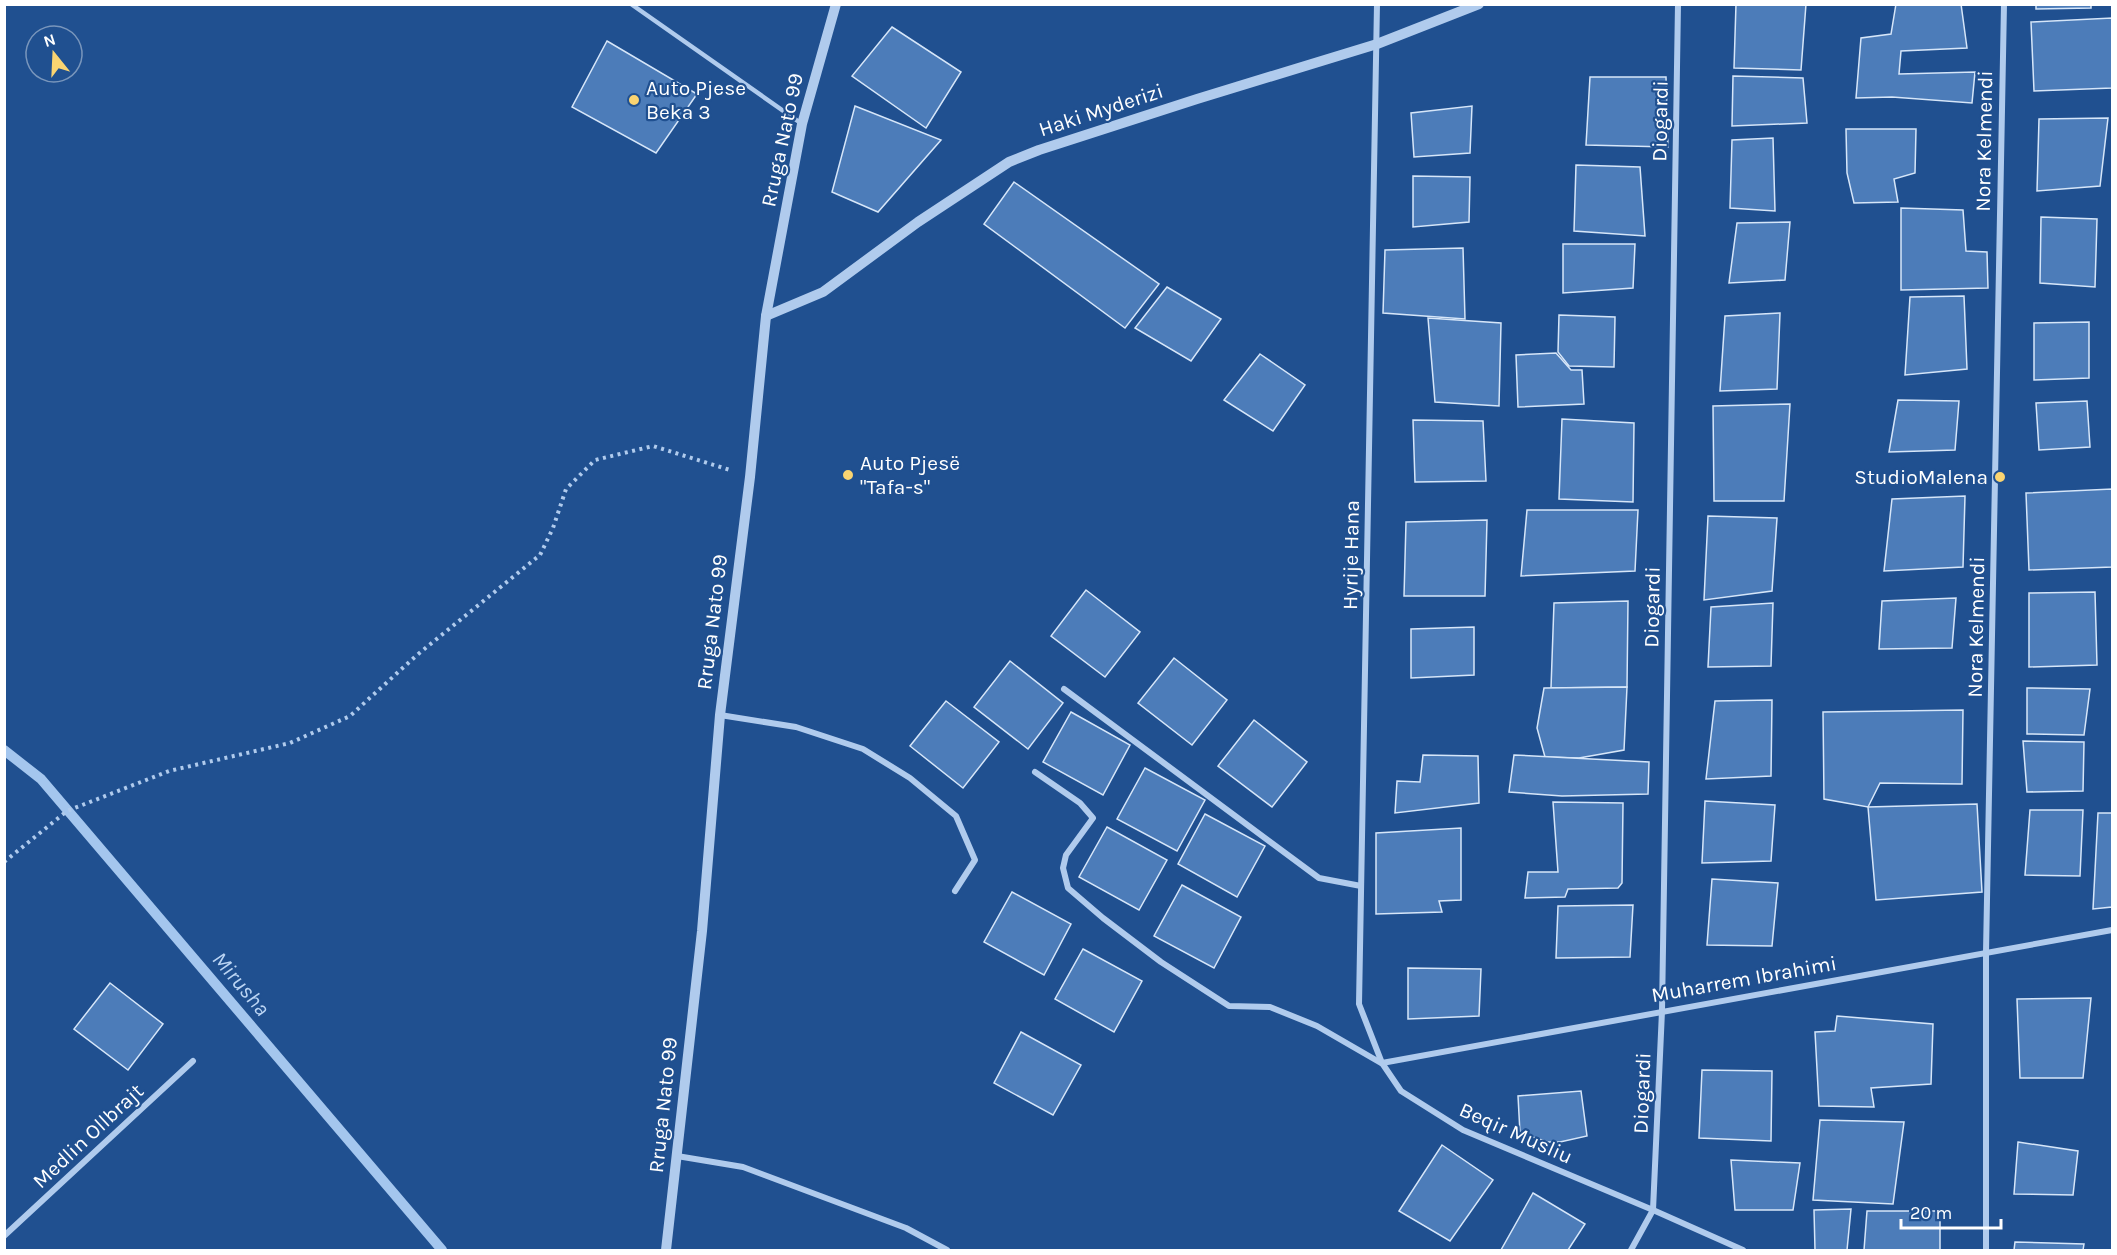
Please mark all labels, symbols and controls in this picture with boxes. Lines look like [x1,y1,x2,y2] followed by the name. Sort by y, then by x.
[24,24,84,84] north arrow
[41,29,58,51] text: N
[1971,70,1997,212] street label: Nora Kelmendi
[756,71,808,209] street label: Rruga Nato 99
[646,76,746,124] place label: Auto Pjese Beka 3
[1036,79,1166,141] street label: Haki Myderizi
[1647,80,1673,162] street label: Diogardi
[627,93,641,107] marker: Auto Pjese Beka 3
[860,451,960,499] place label: Auto Pjesë "Tafa-s"
[1854,465,1988,489] place label: StudioMalena
[841,468,855,482] marker: Auto Pjesë "Tafa-s"
[1993,470,2007,484] marker: StudioMalena
[1338,500,1364,610] street label: Hyrije Hana
[692,553,732,691] street label: Rruga Nato 99
[1963,556,1989,698] street label: Nora Kelmendi
[1639,566,1665,648] street label: Diogardi
[207,947,275,1021] water label: Mirusha
[1650,951,1838,1007] street label: Muharrem Ibrahimi
[644,1036,682,1174] street label: Rruga Nato 99
[1629,1052,1655,1134] street label: Diogardi
[28,1079,148,1193] street label: Medlin Ollbrajt
[1456,1097,1576,1169] street label: Beqir Musliu
[1901,1192,2002,1230] scale bar
[1910,1202,1952,1224] text: 20 m

